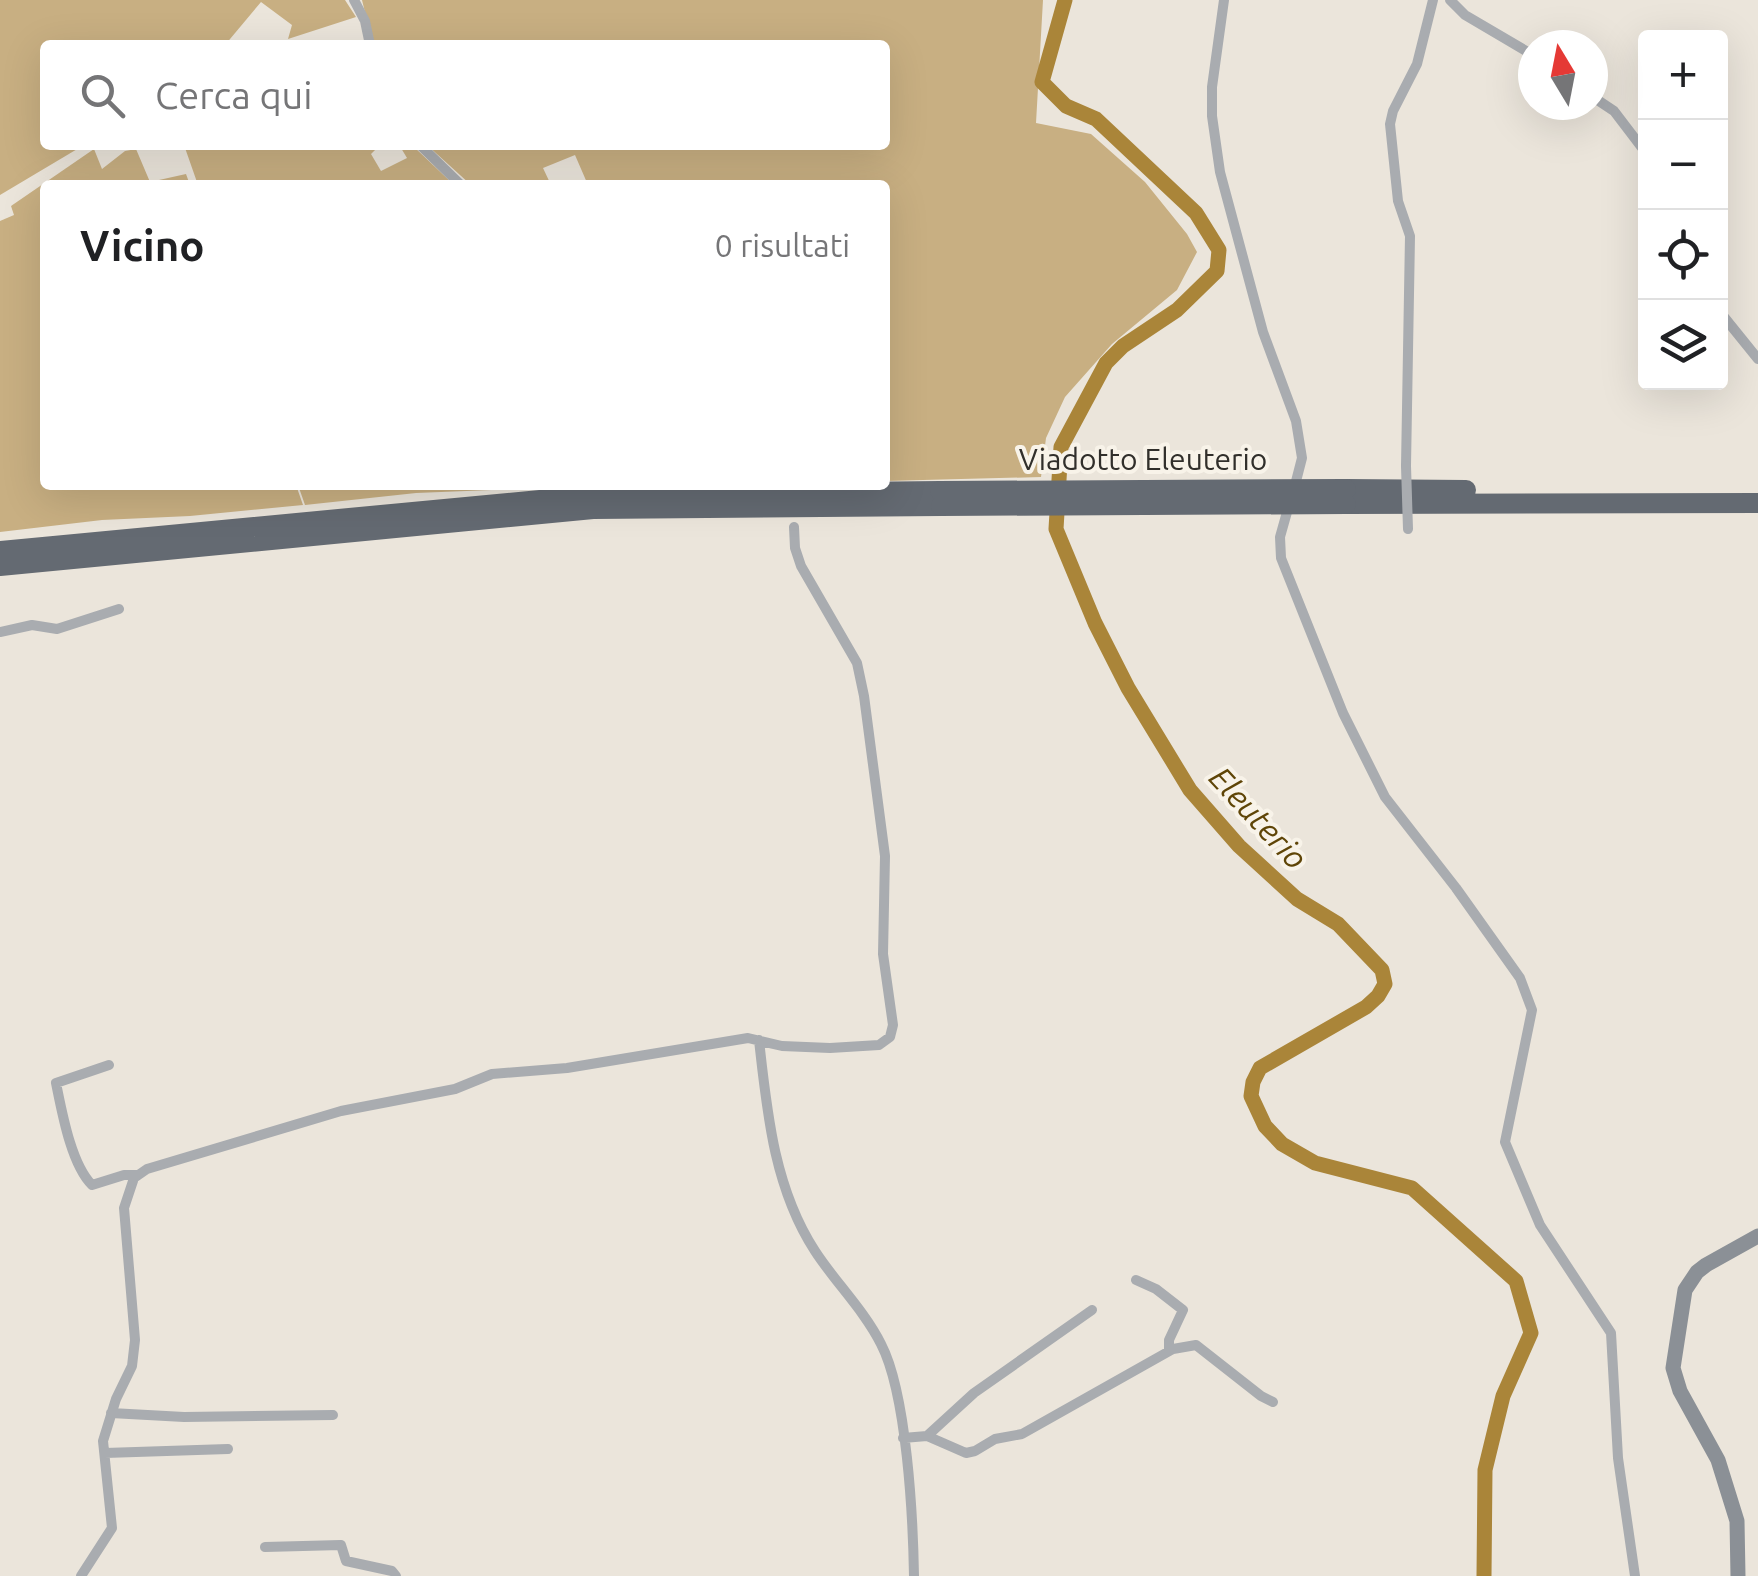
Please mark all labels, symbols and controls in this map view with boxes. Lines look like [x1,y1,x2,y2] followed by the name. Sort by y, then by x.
[1518,30,1608,120] north arrow
[1638,30,1728,390] map controls
[1638,30,1728,120] button: +
[40,40,890,150] search box
[75,68,130,123] icon: search
[155,74,313,116] text: Cerca qui
[1638,120,1728,210] button: −
[1638,210,1728,300] button: locate
[80,222,205,269] text: Vicino
[715,227,850,263] text: 0 risultati
[1638,300,1728,390] button: layers
[1019,442,1267,476] street label: Viadotto Eleuterio
[1203,759,1315,876] water label: Eleuterio

